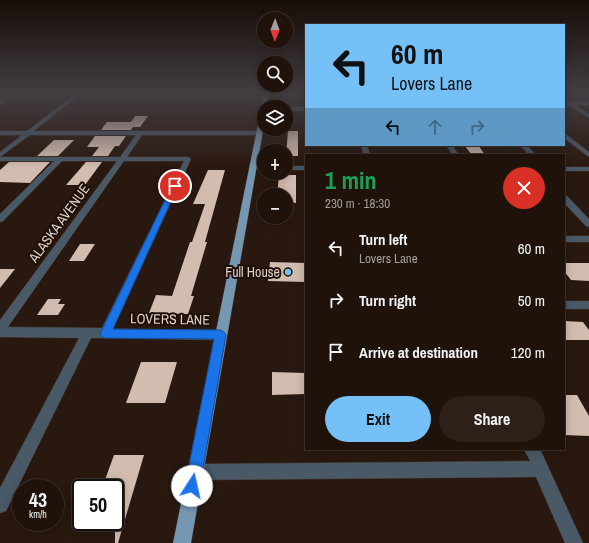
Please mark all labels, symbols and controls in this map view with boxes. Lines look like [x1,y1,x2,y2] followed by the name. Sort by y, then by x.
[257,12,293,48] north arrow
[257,12,293,224] map controls
[391,35,443,73] text: 60 m
[325,40,377,92] icon: left
[257,56,293,92] button: search
[391,71,472,96] text: Lovers Lane
[257,100,293,136] button: layers
[382,116,404,138] icon: left
[424,116,446,138] icon: ahead
[466,116,488,138] icon: right
[257,144,293,180] button: +
[325,164,376,196] text: 1 min
[503,167,545,209] button: close
[158,169,192,203] pin
[164,175,186,197] icon: arrive
[24,180,94,267] street label: ALASKA AVENUE
[257,188,293,224] button: −
[325,195,390,212] text: 230 m · 18:30
[359,229,407,250] text: Turn left
[325,237,347,259] icon: left
[518,238,545,259] text: 60 m
[359,250,418,267] text: Lovers Lane
[225,263,280,281] place label: Full House
[283,267,293,277] marker: Full House
[325,289,347,311] icon: right
[359,290,416,311] text: Turn right
[518,290,545,311] text: 50 m
[130,309,210,329] street label: LOVERS LANE
[325,341,347,363] icon: arrive
[359,342,478,363] text: Arrive at destination
[511,342,545,363] text: 120 m
[325,396,431,442] button: Exit
[439,396,545,442] button: Share
[171,465,213,507] position arrow
[72,479,124,531] speed limit sign: 50
[29,486,47,513] text: 43
[29,508,47,521] text: km/h

